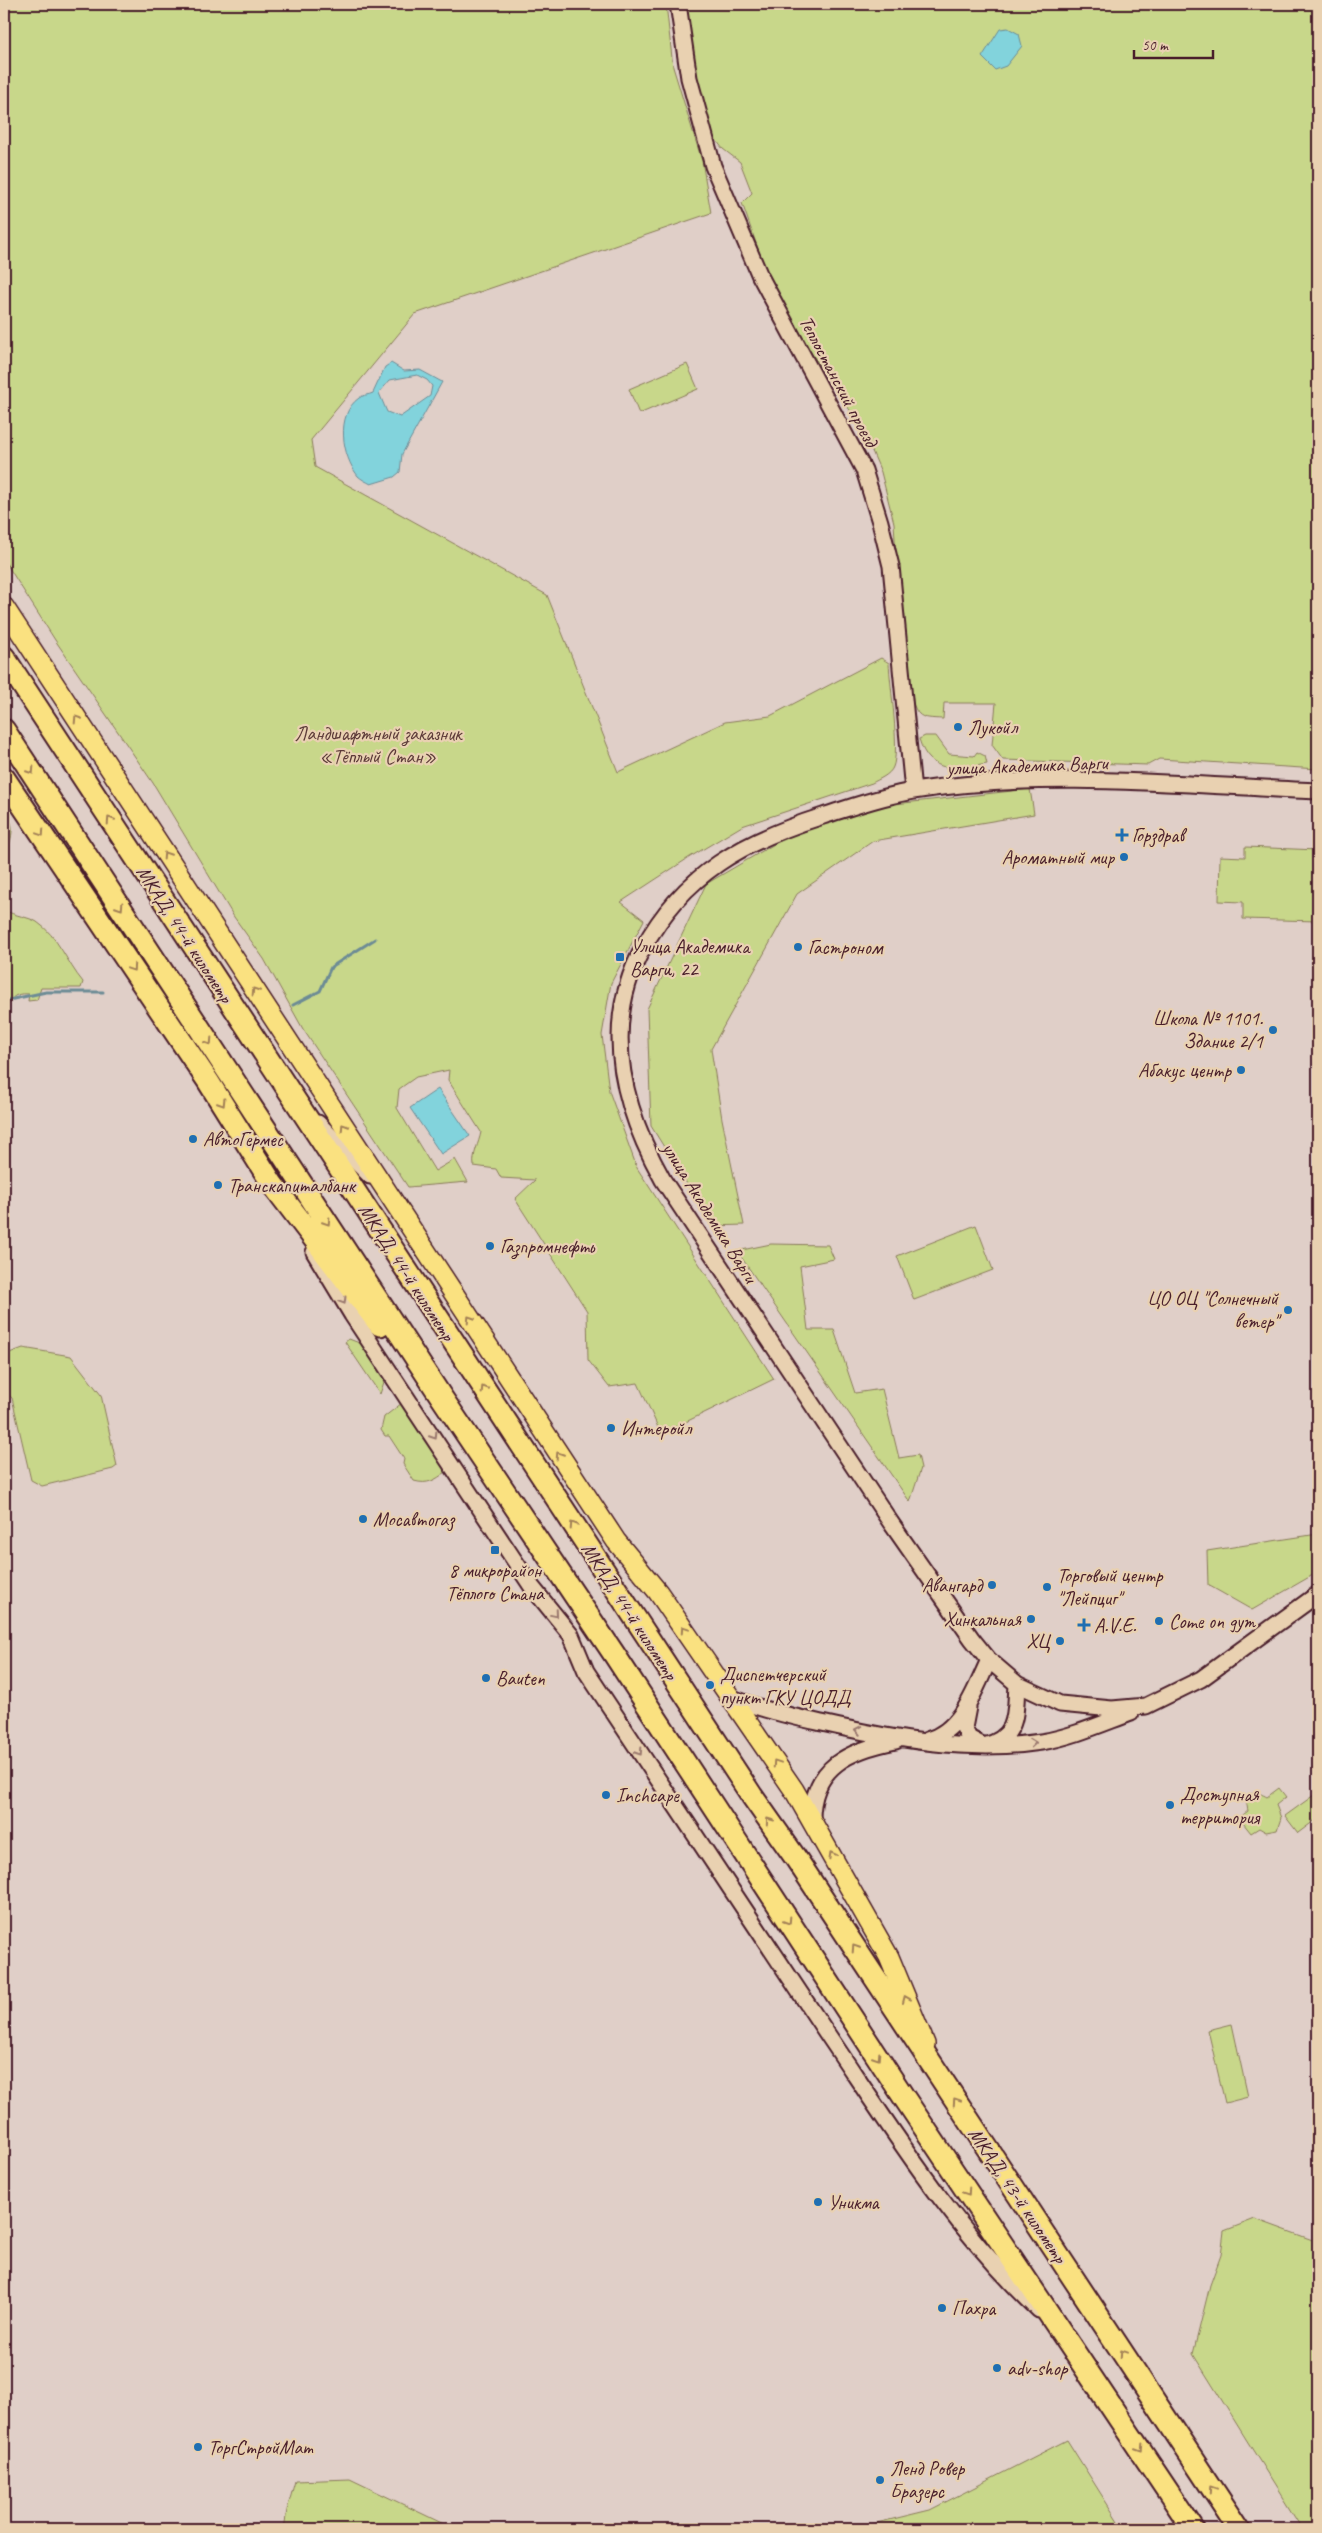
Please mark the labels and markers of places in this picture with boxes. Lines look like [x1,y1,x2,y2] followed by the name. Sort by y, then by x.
[968,715,1019,740] place label: Лукойл
[952,721,964,733] marker: Лукойл
[1132,823,1187,848] place label: Горздрав
[1116,829,1128,841] marker: Горздрав
[1002,845,1115,870] place label: Ароматный мир
[1118,851,1130,863] marker: Ароматный мир
[630,934,751,982] place label: Улица Академика Варги, 22
[808,935,884,960] place label: Гастроном
[792,941,804,953] marker: Гастроном
[614,951,626,963] marker: Улица Академика Варги, 22
[1153,1006,1264,1054] place label: Школа № 1101. Здание 2/1
[1267,1024,1279,1036] marker: Школа № 1101. Здание 2/1
[1138,1058,1232,1083] place label: Абакус центр
[1235,1064,1247,1076] marker: Абакус центр
[203,1127,284,1152] place label: АвтоГермес
[187,1133,199,1145] marker: АвтоГермес
[228,1173,356,1198] place label: Транскапиталбанк
[212,1179,224,1191] marker: Транскапиталбанк
[500,1234,596,1260] place label: Газпромнефть
[484,1240,496,1252] marker: Газпромнефть
[1147,1286,1282,1334] place label: ЦО ОЦ "Солнечный ветер"
[1282,1304,1294,1316] marker: ЦО ОЦ "Солнечный ветер"
[621,1416,693,1441] place label: Интеройл
[605,1422,617,1434] marker: Интеройл
[373,1507,456,1532] place label: Мосавтогаз
[357,1513,369,1525] marker: Мосавтогаз
[489,1544,501,1556] marker: 8 микрорайон Тёплого Стана
[446,1558,545,1606] place label: 8 микрорайон Тёплого Стана
[1057,1563,1164,1611] place label: Торговый центр "Лейпциг"
[922,1573,984,1598] place label: Авангард
[986,1579,998,1591] marker: Авангард
[1041,1581,1053,1593] marker: Торговый центр "Лейпциг"
[944,1607,1022,1632] place label: Хинкальная
[1169,1609,1257,1634] place label: Come on gym
[1025,1613,1037,1625] marker: Хинкальная
[1094,1613,1136,1638] place label: A.V.E.
[1153,1615,1165,1627] marker: Come on gym
[1078,1619,1090,1631] marker: A.V.E.
[1026,1629,1052,1654] place label: ХЦ
[1054,1635,1066,1647] marker: ХЦ
[720,1662,852,1710] place label: Диспетчерский пункт ГКУ ЦОДД
[496,1666,546,1691] place label: Bauten
[480,1672,492,1684] marker: Bauten
[704,1679,716,1691] marker: Диспетчерский пункт ГКУ ЦОДД
[1180,1782,1261,1830] place label: Доступная территория
[616,1783,680,1808] place label: Inchcape
[600,1789,612,1801] marker: Inchcape
[1164,1799,1176,1811] marker: Доступная территория
[828,2190,881,2215] place label: Уникма
[812,2196,824,2208] marker: Уникма
[952,2296,997,2321] place label: Пахра
[936,2302,948,2314] marker: Пахра
[1007,2356,1069,2381] place label: adv-shop
[991,2362,1003,2374] marker: adv-shop
[208,2435,314,2460] place label: ТоргСтройМат
[192,2441,204,2453] marker: ТоргСтройМат
[890,2456,966,2504] place label: Ленд Ровер Бразерс
[874,2474,886,2486] marker: Ленд Ровер Бразерс

